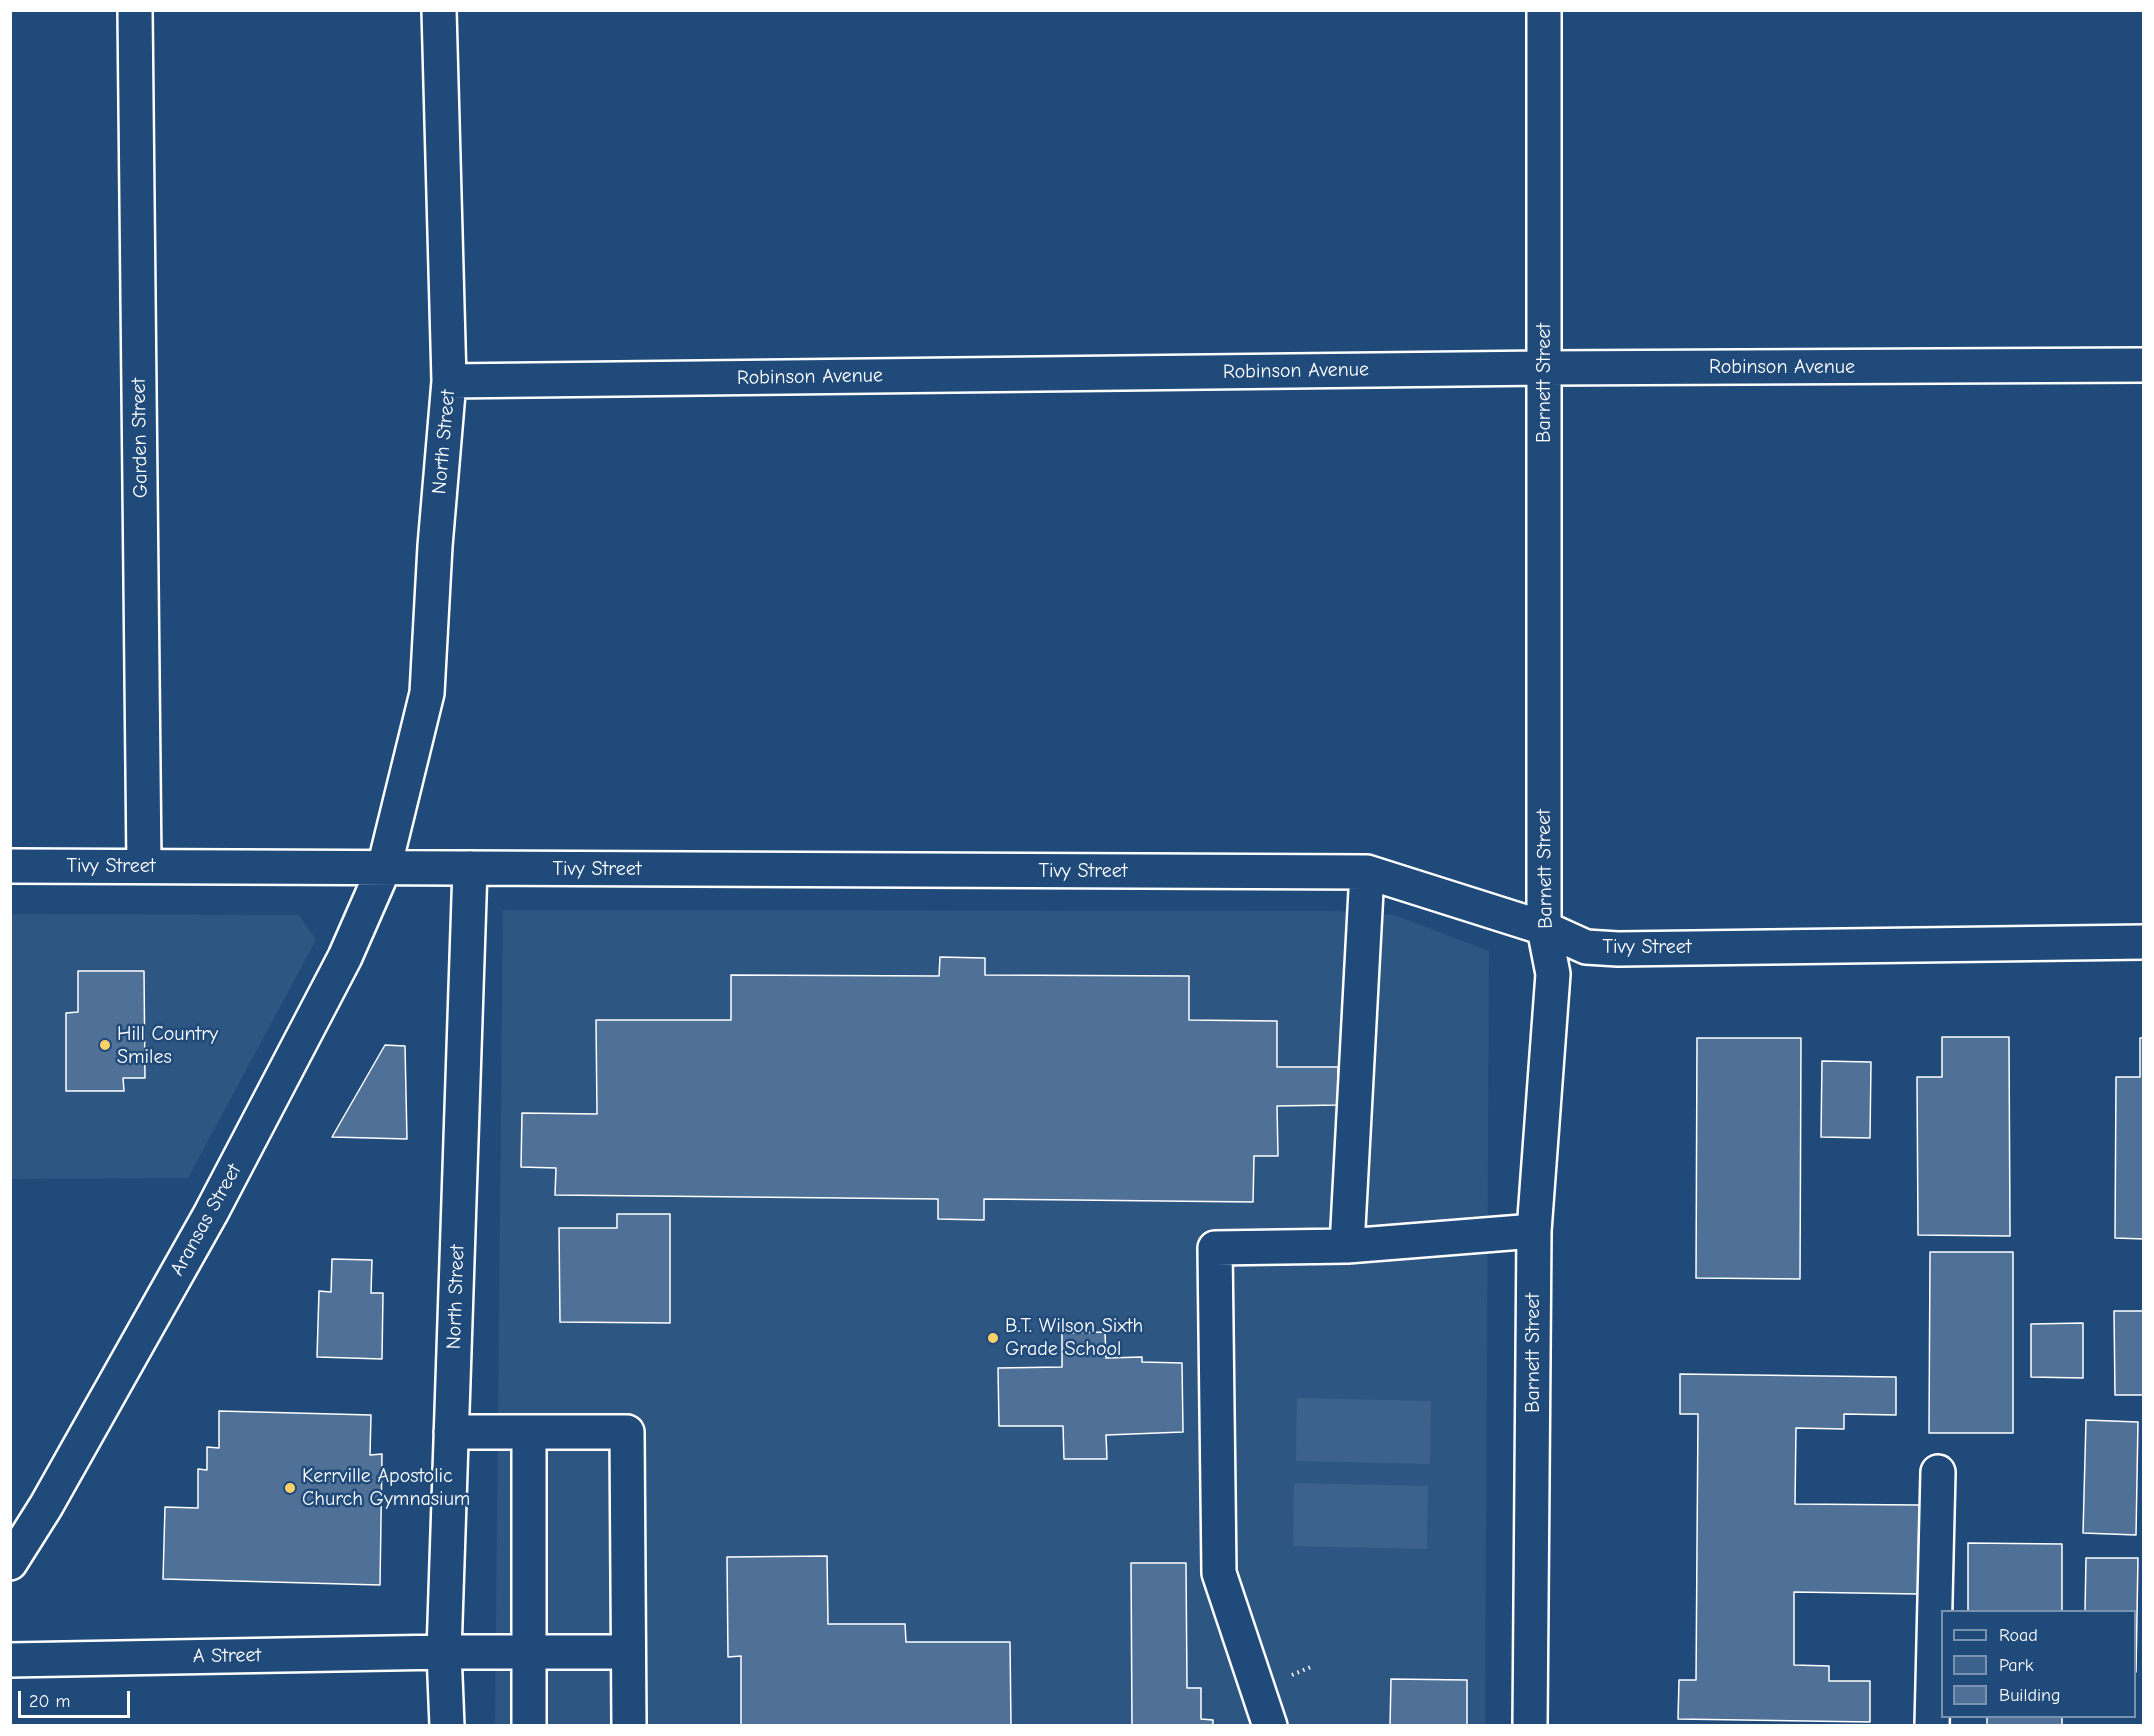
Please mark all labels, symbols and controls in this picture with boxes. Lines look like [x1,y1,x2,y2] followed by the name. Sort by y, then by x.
[1532,323,1556,443] street label: Barnett Street
[1709,355,1855,379] street label: Robinson Avenue
[1223,358,1369,384] street label: Robinson Avenue
[737,364,883,390] street label: Robinson Avenue
[127,378,153,498] street label: Garden Street
[427,389,461,495] street label: North Street
[1532,809,1558,929] street label: Barnett Street
[66,854,156,878] street label: Tivy Street
[552,857,642,881] street label: Tivy Street
[1038,859,1128,883] street label: Tivy Street
[1602,935,1692,959] street label: Tivy Street
[117,1022,218,1069] place label: Hill Country Smiles
[98,1038,112,1052] marker: Hill Country Smiles
[165,1160,247,1280] street label: Aransas Street
[442,1244,470,1350] street label: North Street
[1521,1293,1545,1413] street label: Barnett Street
[1005,1314,1143,1361] place label: B.T. Wilson Sixth Grade School
[986,1331,1000,1345] marker: B.T. Wilson Sixth Grade School
[302,1464,470,1511] place label: Kerrville Apostolic Church Gymnasium
[283,1481,297,1495] marker: Kerrville Apostolic Church Gymnasium
[1941,1610,2136,1718] legend
[1999,1625,2038,1646] text: Road
[193,1643,261,1669] street label: A Street
[1999,1655,2033,1676] text: Park
[21,1679,134,1717] scale bar
[1999,1685,2061,1706] text: Building
[29,1691,70,1712] text: 20 m

